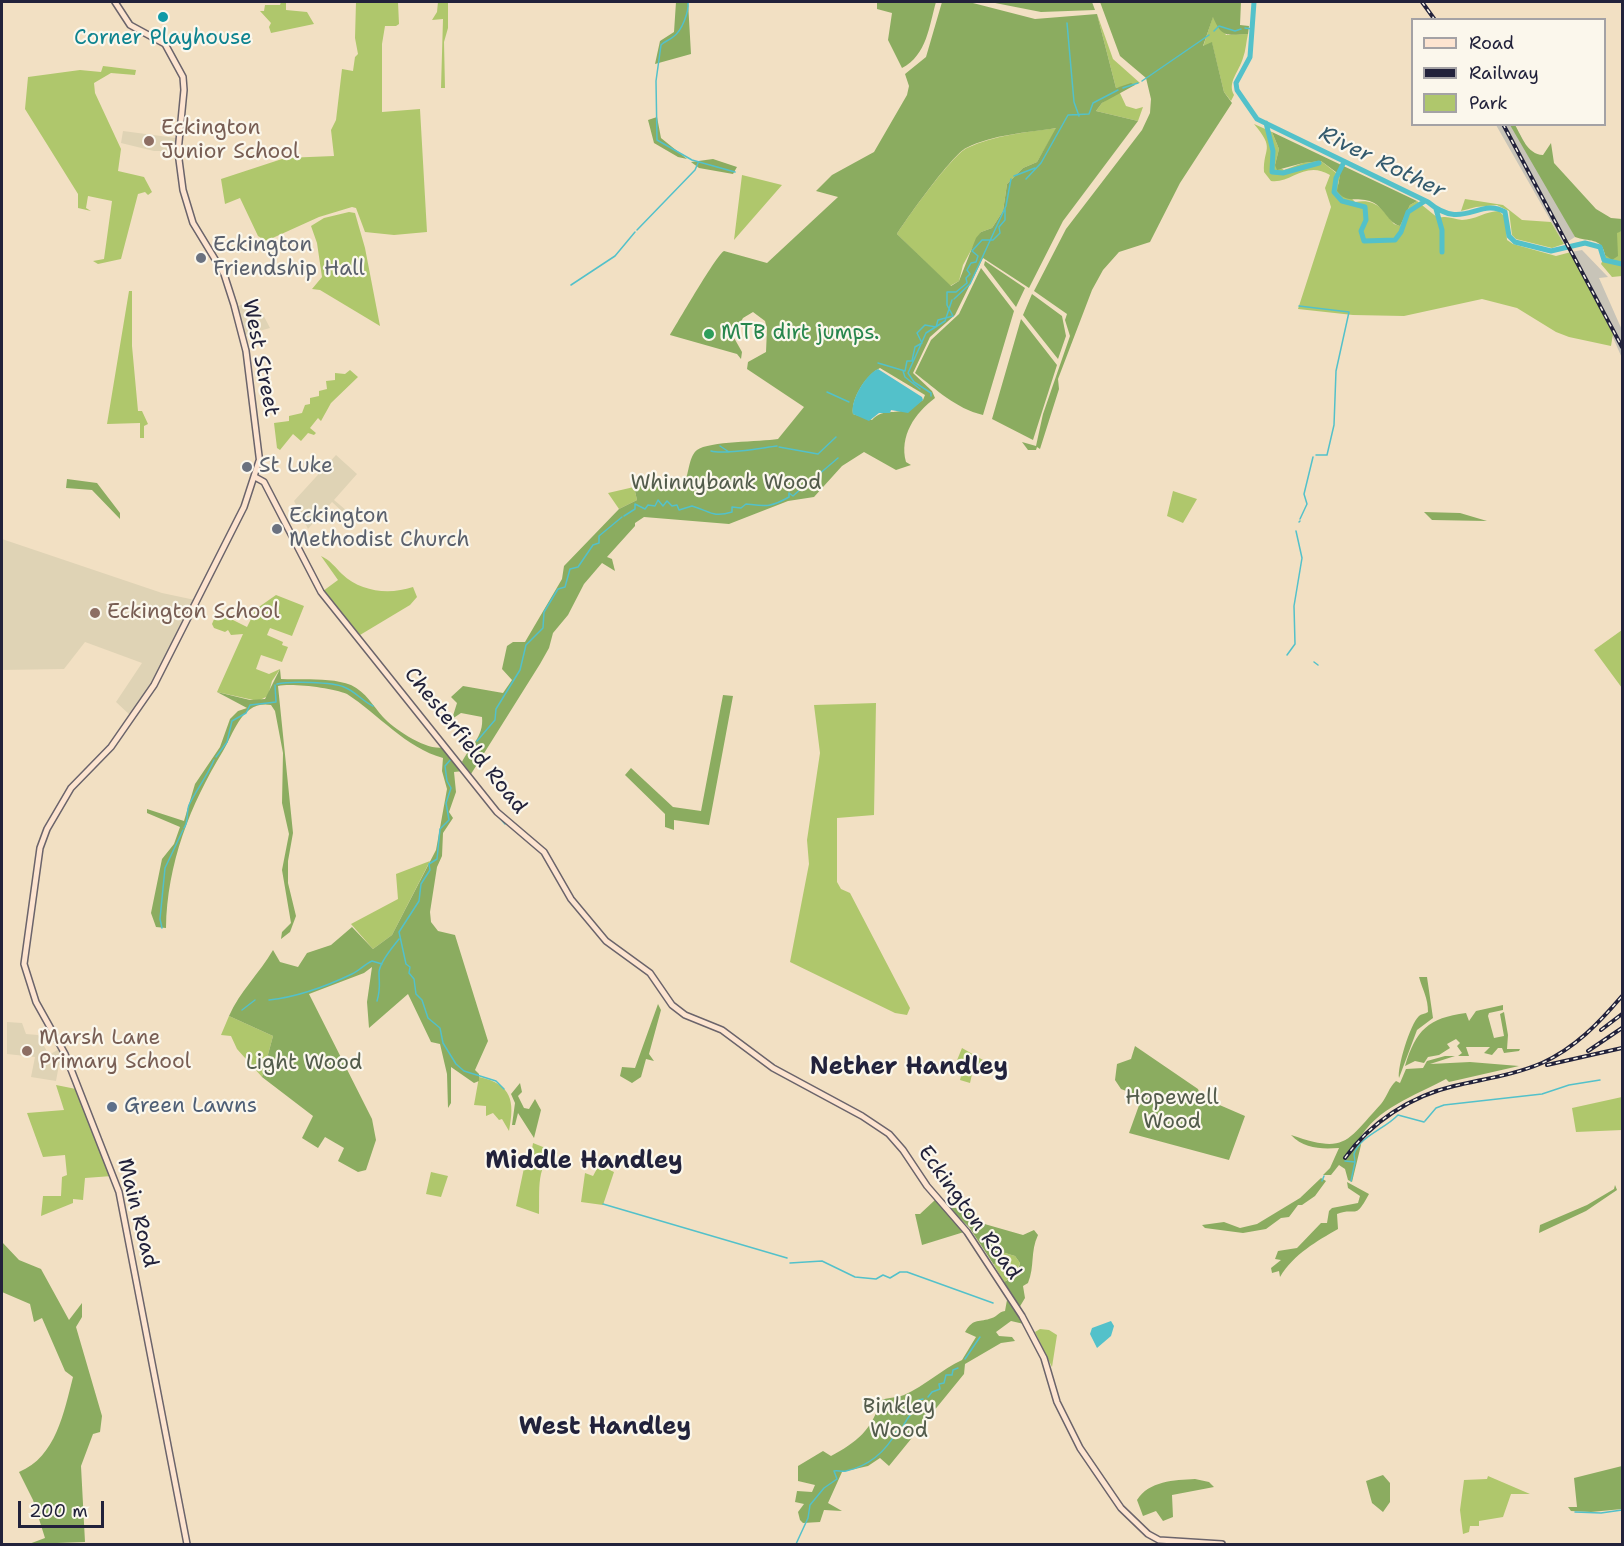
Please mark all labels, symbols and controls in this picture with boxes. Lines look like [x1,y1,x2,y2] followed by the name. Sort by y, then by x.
[156,10,170,24] marker: Corner Playhouse
[1411,18,1606,126] legend
[74,26,252,52] place label: Corner Playhouse
[1469,31,1514,55] text: Road
[1469,61,1539,85] text: Railway
[1469,91,1508,115] text: Park
[161,116,299,166] place label: Eckington Junior School
[1315,121,1449,205] water label: River Rother
[142,134,156,148] marker: Eckington Junior School
[213,233,365,283] place label: Eckington Friendship Hall
[194,251,208,265] marker: Eckington Friendship Hall
[236,297,284,419] street label: West Street
[721,321,879,347] place label: MTB dirt jumps.
[702,327,716,341] marker: MTB dirt jumps.
[259,454,333,480] place label: St Luke
[240,460,254,474] marker: St Luke
[630,471,822,497] park label: Whinnybank Wood
[289,504,470,554] place label: Eckington Methodist Church
[270,522,284,536] marker: Eckington Methodist Church
[107,600,280,626] place label: Eckington School
[88,606,102,620] marker: Eckington School
[398,663,532,819] street label: Chesterfield Road
[39,1026,191,1076] place label: Marsh Lane Primary School
[20,1044,34,1058] marker: Marsh Lane Primary School
[246,1051,362,1077] park label: Light Wood
[810,1054,1008,1082] district label: Nether Handley
[1125,1086,1219,1136] park label: Hopewell Wood
[124,1094,257,1120] place label: Green Lawns
[105,1100,119,1114] marker: Green Lawns
[912,1141,1026,1285] street label: Eckington Road
[485,1148,683,1176] district label: Middle Handley
[111,1156,163,1270] street label: Main Road
[863,1395,935,1445] park label: Binkley Wood
[519,1414,691,1442] district label: West Handley
[21,1489,106,1527] scale bar
[29,1499,88,1523] text: 200 m

